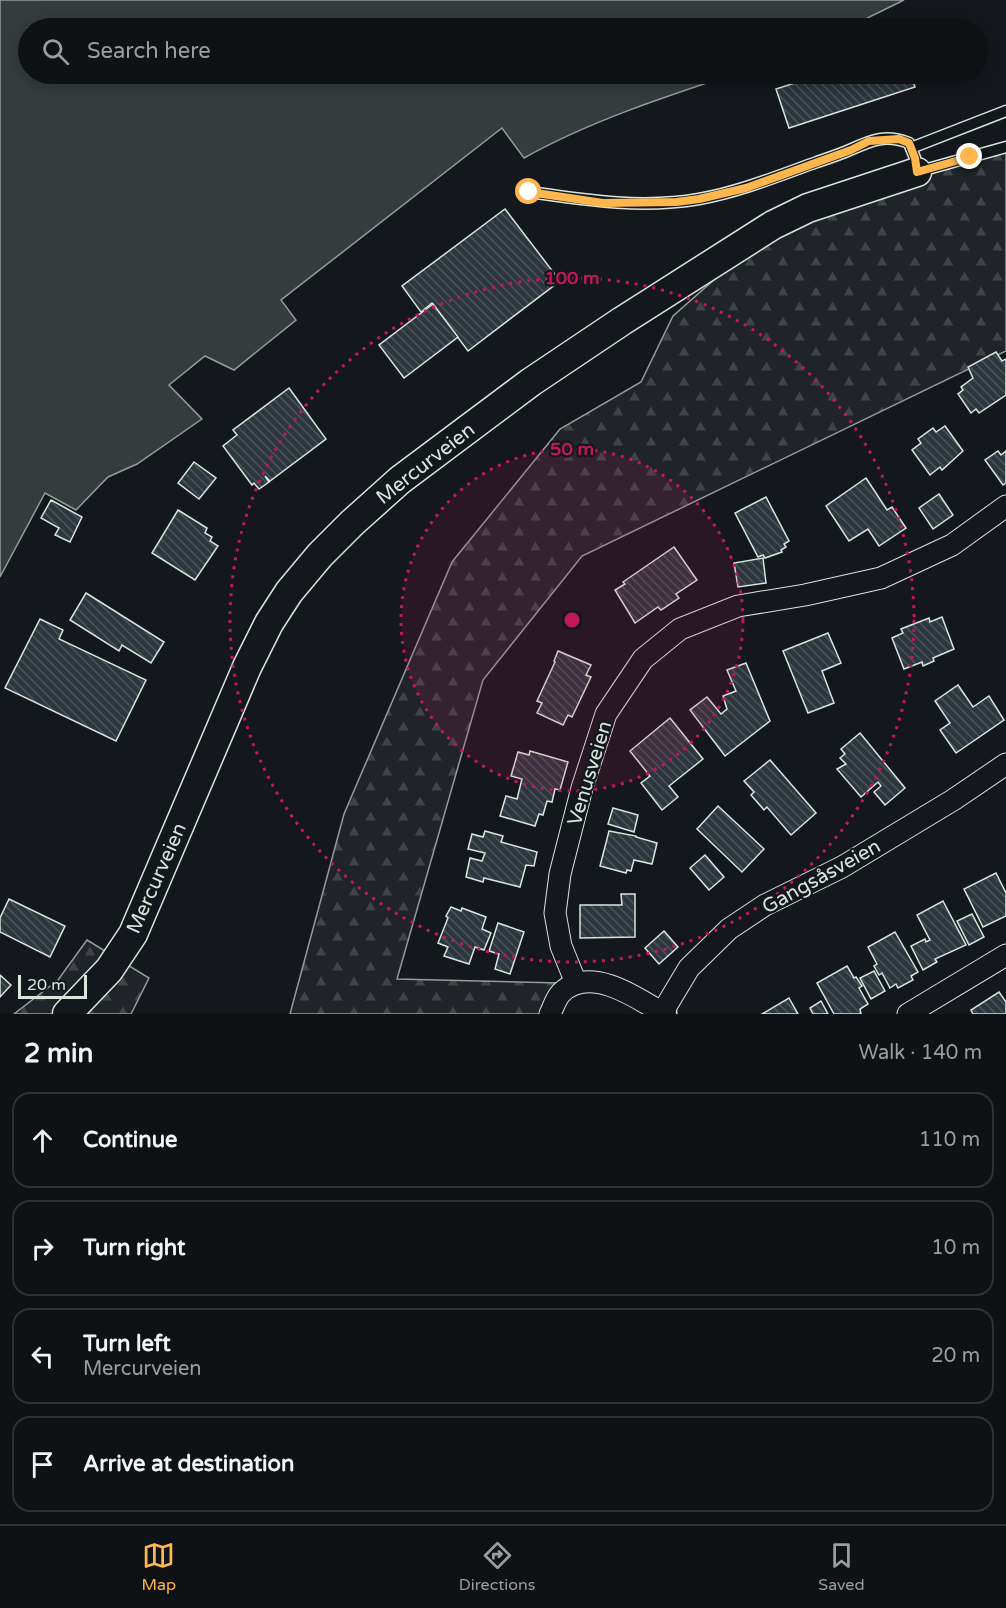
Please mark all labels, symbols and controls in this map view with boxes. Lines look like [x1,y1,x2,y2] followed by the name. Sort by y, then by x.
[18,18,988,84] search box
[39,35,72,68] icon: search
[87,38,211,64] text: Search here
[956,143,982,169] route end
[515,178,541,204] route start
[544,267,600,289] text: 100 m
[372,418,480,510] street label: Mercurveien
[550,438,594,460] text: 50 m
[562,610,582,630] centre of rings
[563,718,617,829] street label: Venusveien
[122,819,192,937] street label: Mercurveien
[758,834,885,919] street label: Gangsåsveien
[18,972,87,1000] scale bar
[27,975,66,995] text: 20 m
[24,1038,93,1069] text: 2 min
[859,1041,982,1065] text: Walk · 140 m
[26,1124,59,1157] icon: ahead
[83,1127,178,1153] text: Continue
[919,1128,980,1152] text: 110 m
[26,1232,59,1265] icon: right
[83,1235,185,1261] text: Turn right
[931,1236,980,1260] text: 10 m
[83,1331,171,1357] text: Turn left
[26,1340,59,1373] icon: left
[931,1344,980,1368] text: 20 m
[83,1357,201,1381] text: Mercurveien
[26,1448,59,1481] icon: arrive
[83,1451,294,1477] text: Arrive at destination
[141,1539,176,1595] tab: Map
[459,1539,535,1595] tab: Directions
[818,1539,865,1595] tab: Saved

